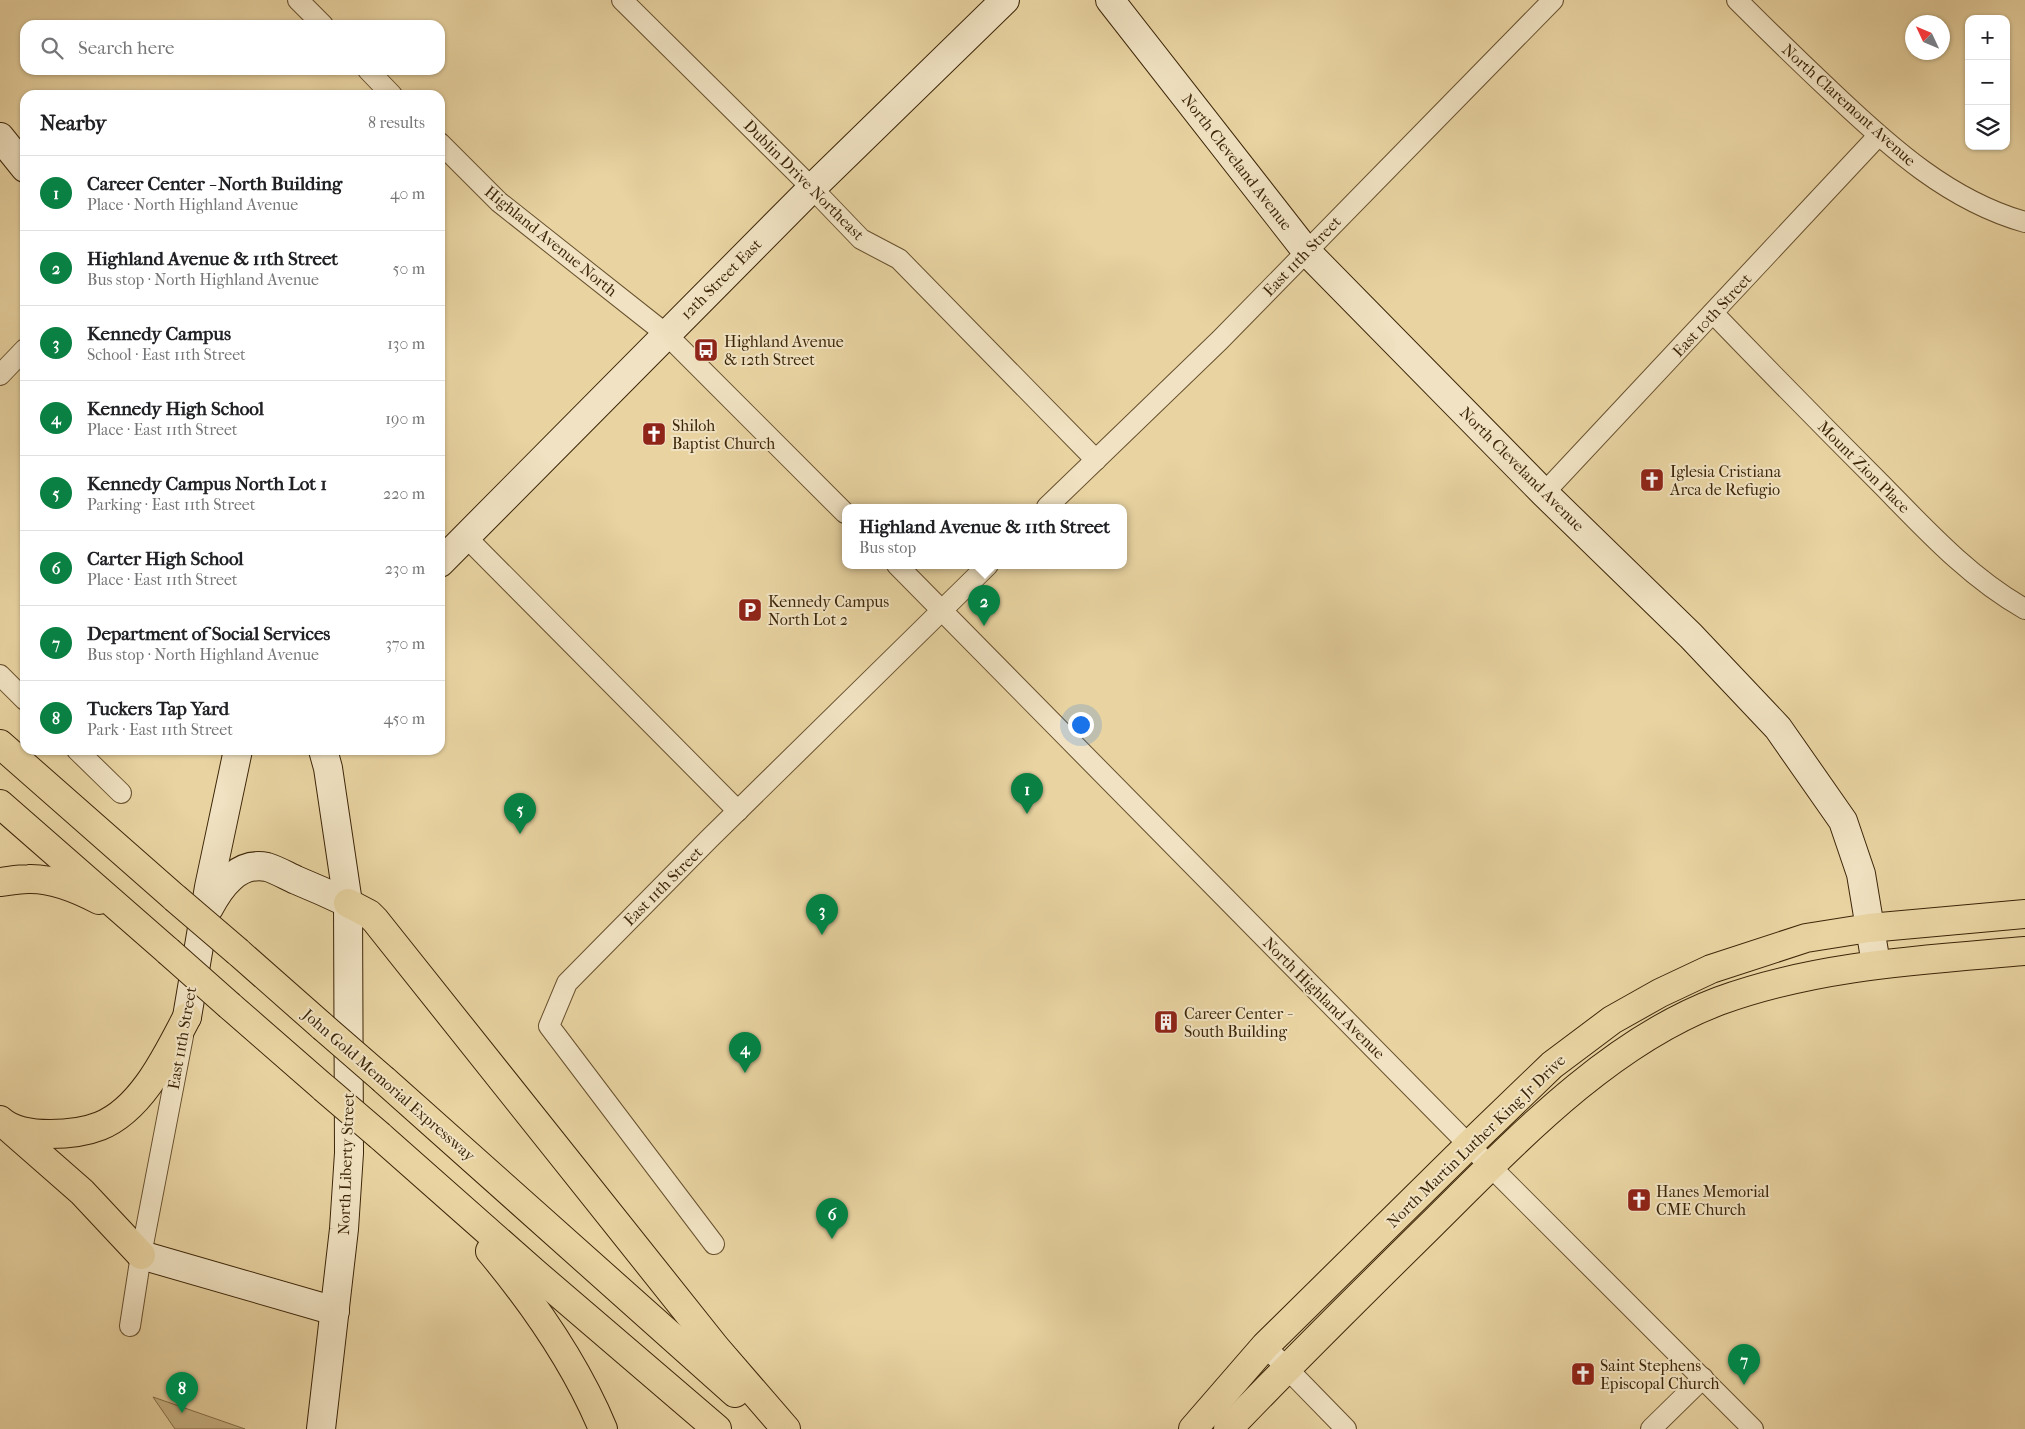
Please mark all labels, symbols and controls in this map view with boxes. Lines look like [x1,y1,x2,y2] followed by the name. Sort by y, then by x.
[1905,15,1950,60] north arrow
[1965,15,2010,150] map controls
[1965,15,2010,60] button: +
[20,20,445,75] search box
[38,34,66,62] icon: search
[78,37,174,59] text: Search here
[1778,40,1920,170] street label: North Claremont Avenue
[1965,60,2010,105] button: −
[1178,90,1296,234] street label: North Cleveland Avenue
[1965,105,2010,150] button: layers
[40,111,106,135] text: Nearby
[368,113,425,132] text: 8 results
[740,116,868,244] street label: Dublin Drive Northeast
[87,173,342,195] text: Career Center - North Building
[481,182,621,300] street label: Highland Avenue North
[53,184,59,203] text: 1
[390,184,425,203] text: 40 m
[87,195,298,214] text: Place · North Highland Avenue
[1259,212,1345,300] street label: East 11th Street
[677,234,766,323] street label: 12th Street East
[87,248,338,270] text: Highland Avenue & 11th Street
[52,259,60,278] text: 2
[393,259,425,278] text: 50 m
[1669,269,1756,361] street label: East 10th Street
[87,270,319,289] text: Bus stop · North Highland Avenue
[87,323,231,345] text: Kennedy Campus
[724,332,844,369] place label: Highland Avenue & 12th Street
[53,334,59,353] text: 3
[387,334,425,353] text: 130 m
[693,337,719,363] bus stop icon: Highland Avenue & 12th Street
[87,345,246,364] text: School · East 11th Street
[87,398,264,420] text: Kennedy High School
[1456,403,1588,535] street label: North Cleveland Avenue
[51,409,61,428] text: 4
[385,409,425,428] text: 190 m
[672,416,775,453] place label: Shiloh Baptist Church
[1814,417,1914,517] street label: Mount Zion Place
[87,420,238,439] text: Place · East 11th Street
[641,421,667,447] church icon: Shiloh Baptist Church
[1669,462,1782,499] place label: Iglesia Cristiana Arca de Refugio
[1639,467,1665,493] church icon: Iglesia Cristiana Arca de Refugio
[87,473,327,495] text: Kennedy Campus North Lot 1
[53,484,59,503] text: 5
[383,484,425,503] text: 220 m
[87,495,255,514] text: Parking · East 11th Street
[842,504,1127,569] popup
[859,516,1110,538] text: Highland Avenue & 11th Street
[859,538,916,557] text: Bus stop
[87,548,244,570] text: Carter High School
[52,559,60,578] text: 6
[385,559,425,578] text: 230 m
[87,570,238,589] text: Place · East 11th Street
[968,585,1000,626] pin: 2
[768,592,889,629] place label: Kennedy Campus North Lot 2
[737,597,763,623] parking icon: Kennedy Campus North Lot 2
[87,623,330,645] text: Department of Social Services
[52,634,60,653] text: 7
[385,634,425,653] text: 370 m
[87,645,319,664] text: Bus stop · North Highland Avenue
[87,698,229,720] text: Tuckers Tap Yard
[52,709,60,728] text: 8
[384,709,425,728] text: 450 m
[1068,712,1094,738] your location
[87,720,233,739] text: Park · East 11th Street
[1011,773,1043,814] pin: 1
[504,793,536,834] pin: 5
[620,842,707,929] street label: East 11th Street
[806,894,838,935] pin: 3
[1259,933,1389,1063] street label: North Highland Avenue
[164,985,200,1091] street label: East 11th Street
[297,1004,479,1165] street label: John Gold Memorial Expressway
[1184,1004,1293,1041] place label: Career Center - South Building
[1153,1009,1179,1035] building icon: Career Center - South Building
[729,1032,761,1073] pin: 4
[1383,1050,1569,1232] street label: North Martin Luther King Jr Drive
[334,1092,358,1235] street label: North Liberty Street
[1656,1182,1770,1219] place label: Hanes Memorial CME Church
[1626,1187,1652,1213] church icon: Hanes Memorial CME Church
[816,1198,848,1239] pin: 6
[1728,1344,1760,1385] pin: 7
[1600,1356,1719,1393] place label: Saint Stephens Episcopal Church
[1570,1361,1596,1387] church icon: Saint Stephens Episcopal Church
[166,1372,198,1413] pin: 8

